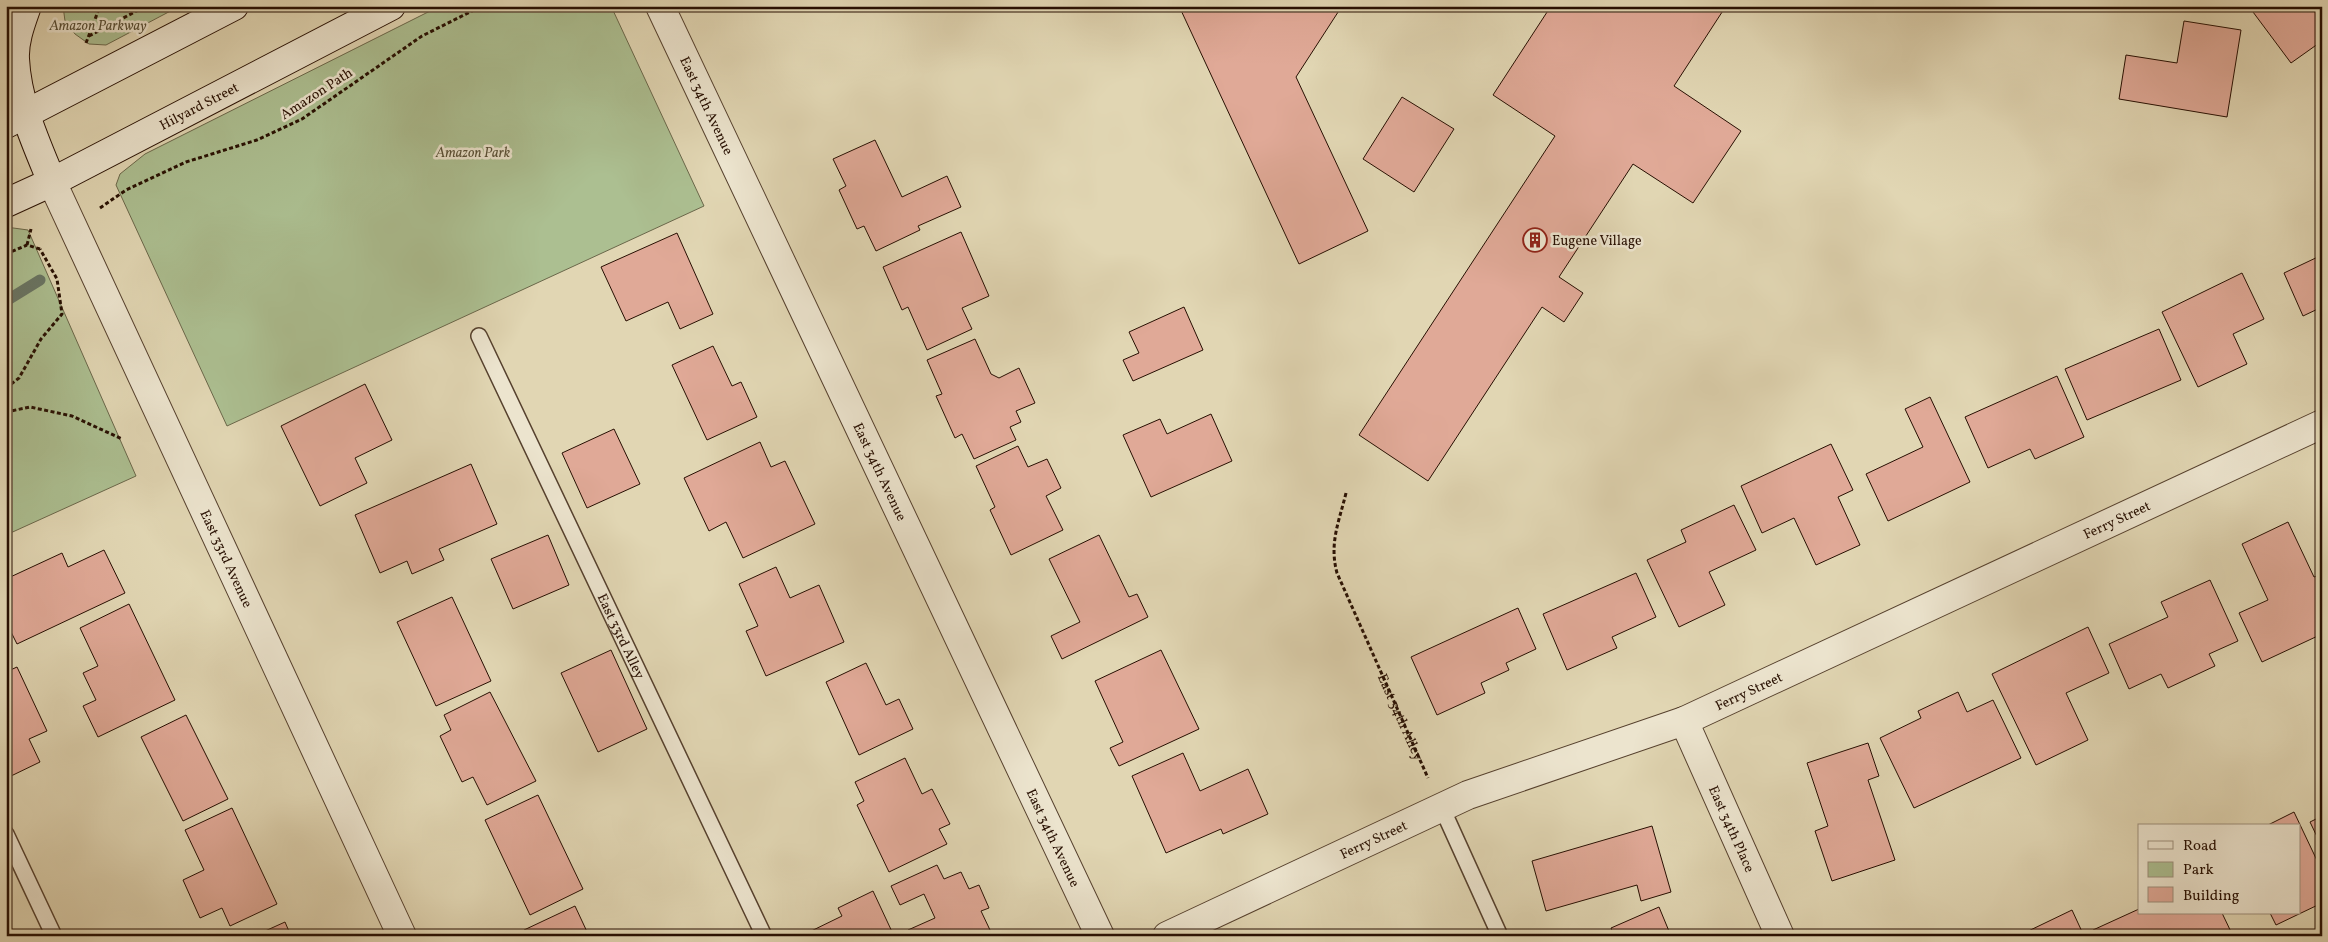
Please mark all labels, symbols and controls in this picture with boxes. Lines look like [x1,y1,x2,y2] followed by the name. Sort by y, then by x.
[48,17,147,36] park label: Amazon Parkway
[674,54,737,159] street label: East 34th Avenue
[277,64,357,125] street label: Amazon Path
[157,79,243,136] street label: Hilyard Street
[435,144,511,163] park label: Amazon Park
[1522,227,1548,253] building icon: Eugene Village
[1552,232,1642,251] place label: Eugene Village
[848,420,910,525] street label: East 34th Avenue
[2081,497,2154,545] street label: Ferry Street
[194,507,256,611] street label: East 33rd Avenue
[592,591,649,683] street label: East 33rd Alley
[1713,668,1786,716] street label: Ferry Street
[1372,671,1427,764] street label: East 34th Alley
[1703,783,1759,876] street label: East 34th Place
[1021,786,1084,891] street label: East 34th Avenue
[1337,817,1411,865] street label: Ferry Street
[2138,824,2300,914] legend
[2183,836,2217,857] text: Road
[2183,860,2214,881] text: Park
[2183,886,2240,907] text: Building

